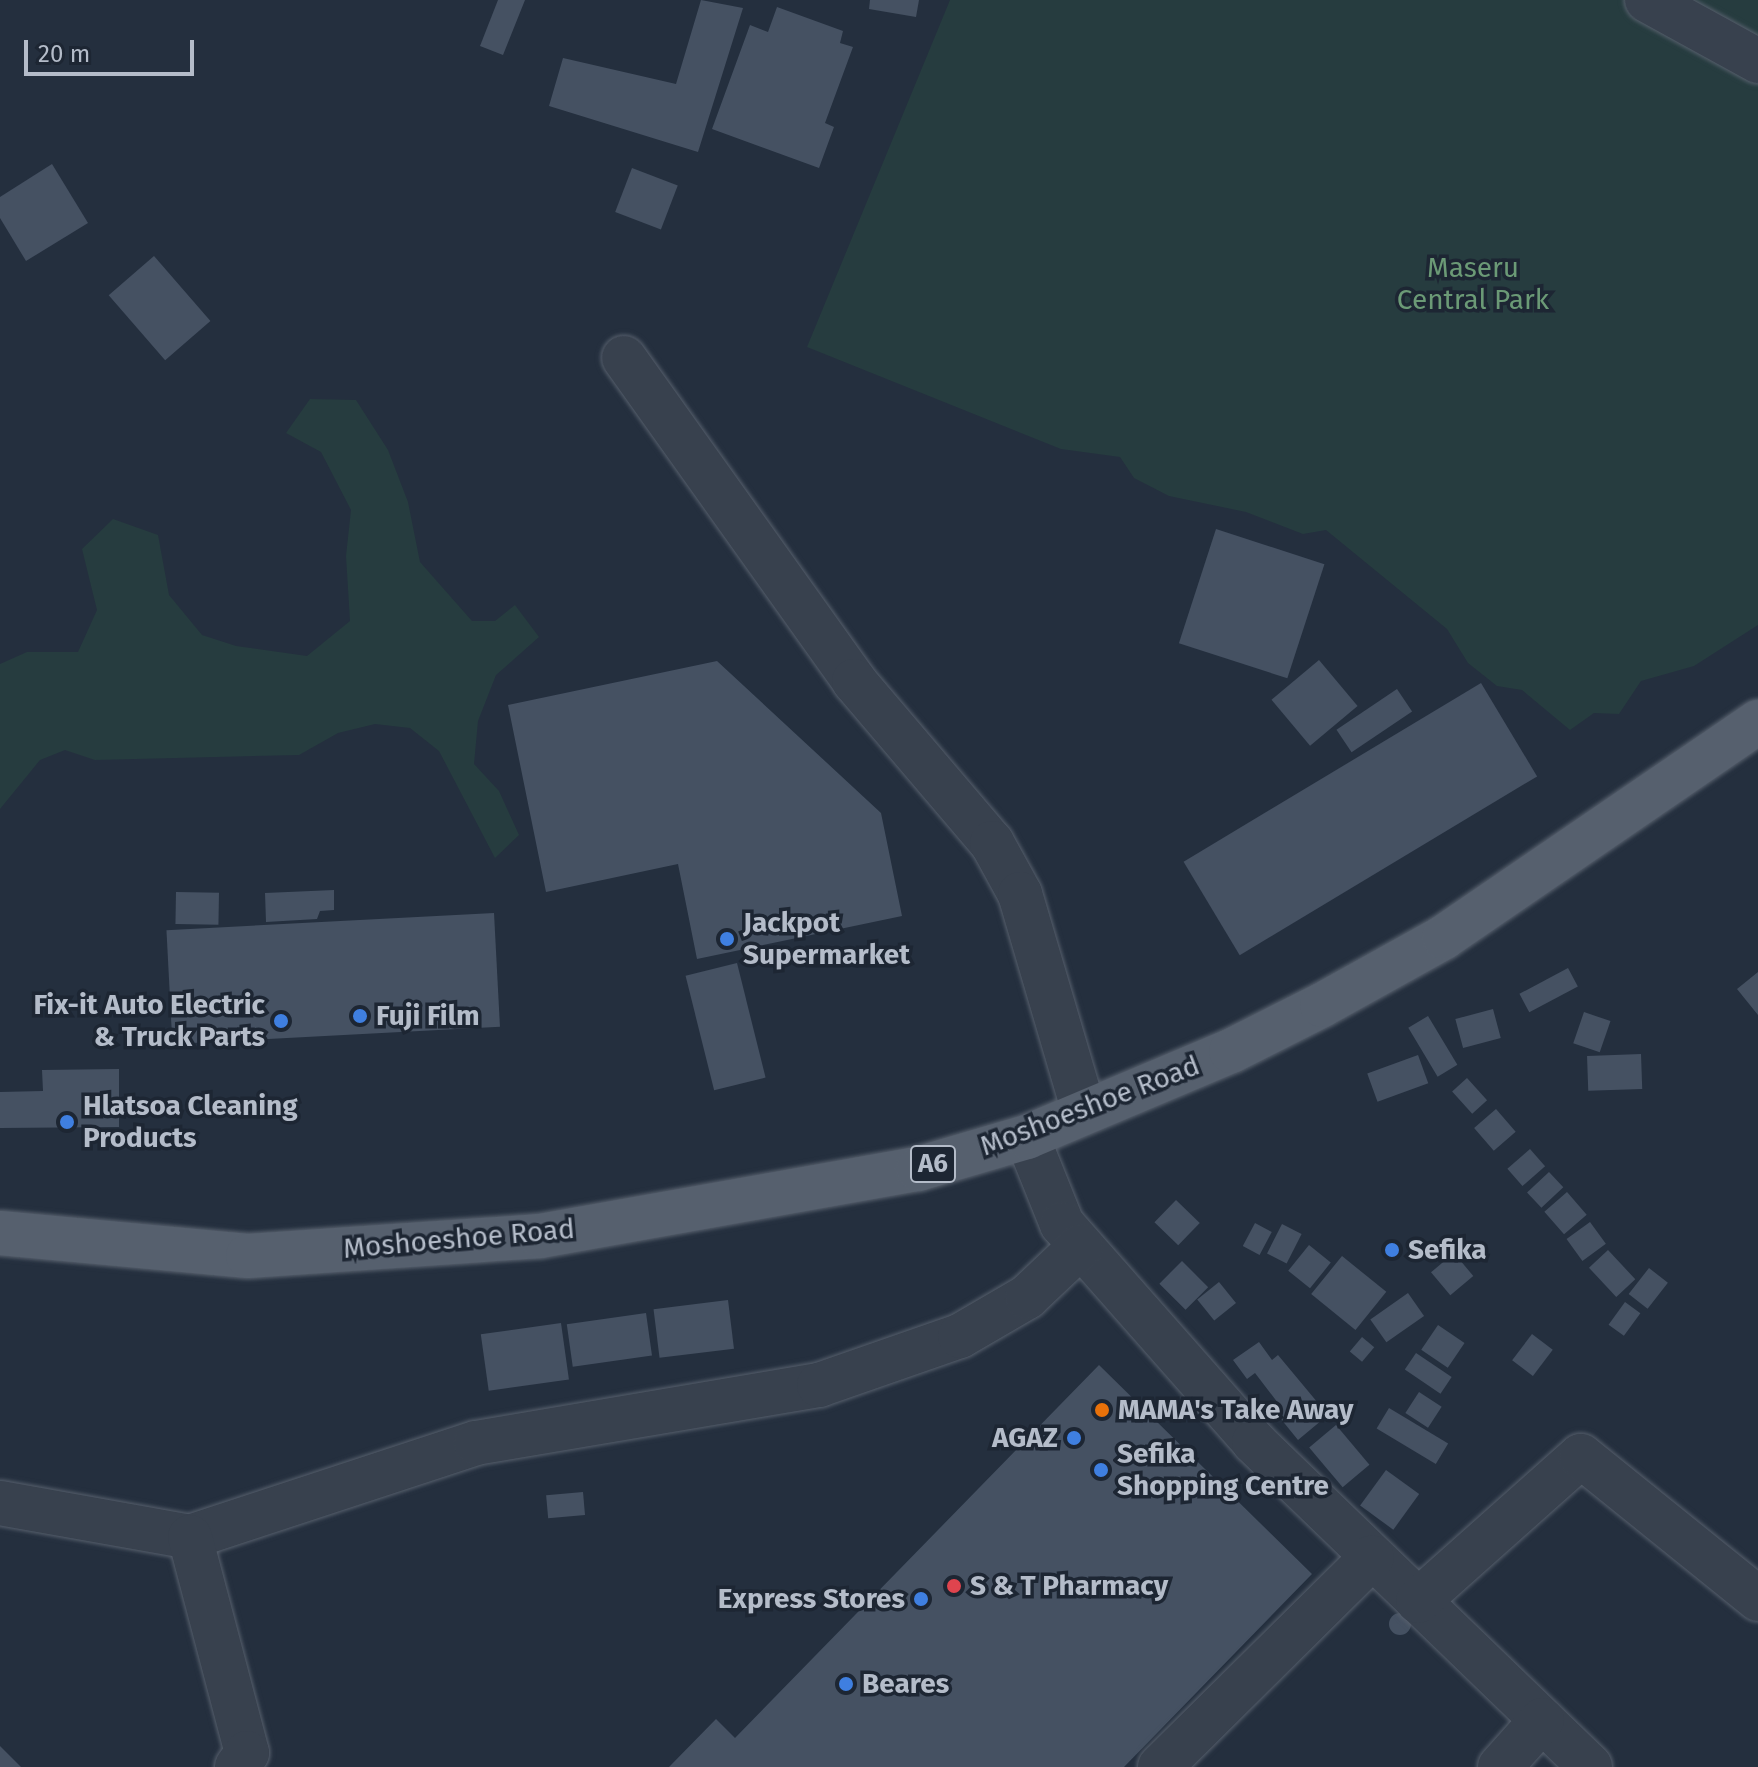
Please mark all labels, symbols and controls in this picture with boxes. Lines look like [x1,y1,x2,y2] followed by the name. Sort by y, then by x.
[28,24,198,74] scale bar
[38,40,90,68] text: 20 m
[1397,251,1549,317] park label: Maseru Central Park
[743,906,910,972] place label: Jackpot Supermarket
[718,930,736,948] marker: Jackpot Supermarket
[33,988,265,1054] place label: Fix-it Auto Electric & Truck Parts
[376,999,480,1033] place label: Fuji Film
[351,1007,369,1025] marker: Fuji Film
[272,1012,290,1030] marker: Fix-it Auto Electric & Truck Parts
[976,1049,1204,1163] street label: Moshoeshoe Road
[83,1089,298,1155] place label: Hlatsoa Cleaning Products
[58,1113,76,1131] marker: Hlatsoa Cleaning Products
[909,1142,957,1186] road number: A6
[342,1212,576,1266] street label: Moshoeshoe Road
[1408,1233,1487,1267] place label: Sefika
[1383,1241,1401,1259] marker: Sefika
[1118,1393,1354,1427] place label: MAMA's Take Away
[1093,1401,1111,1419] marker: MAMA's Take Away
[992,1421,1058,1455] place label: AGAZ
[1065,1429,1083,1447] marker: AGAZ
[1117,1437,1329,1503] place label: Sefika Shopping Centre
[1092,1461,1110,1479] marker: Sefika Shopping Centre
[970,1569,1168,1603] place label: S & T Pharmacy
[945,1577,963,1595] marker: S & T Pharmacy
[718,1582,905,1616] place label: Express Stores
[912,1590,930,1608] marker: Express Stores
[862,1667,949,1701] place label: Beares
[837,1675,855,1693] marker: Beares

